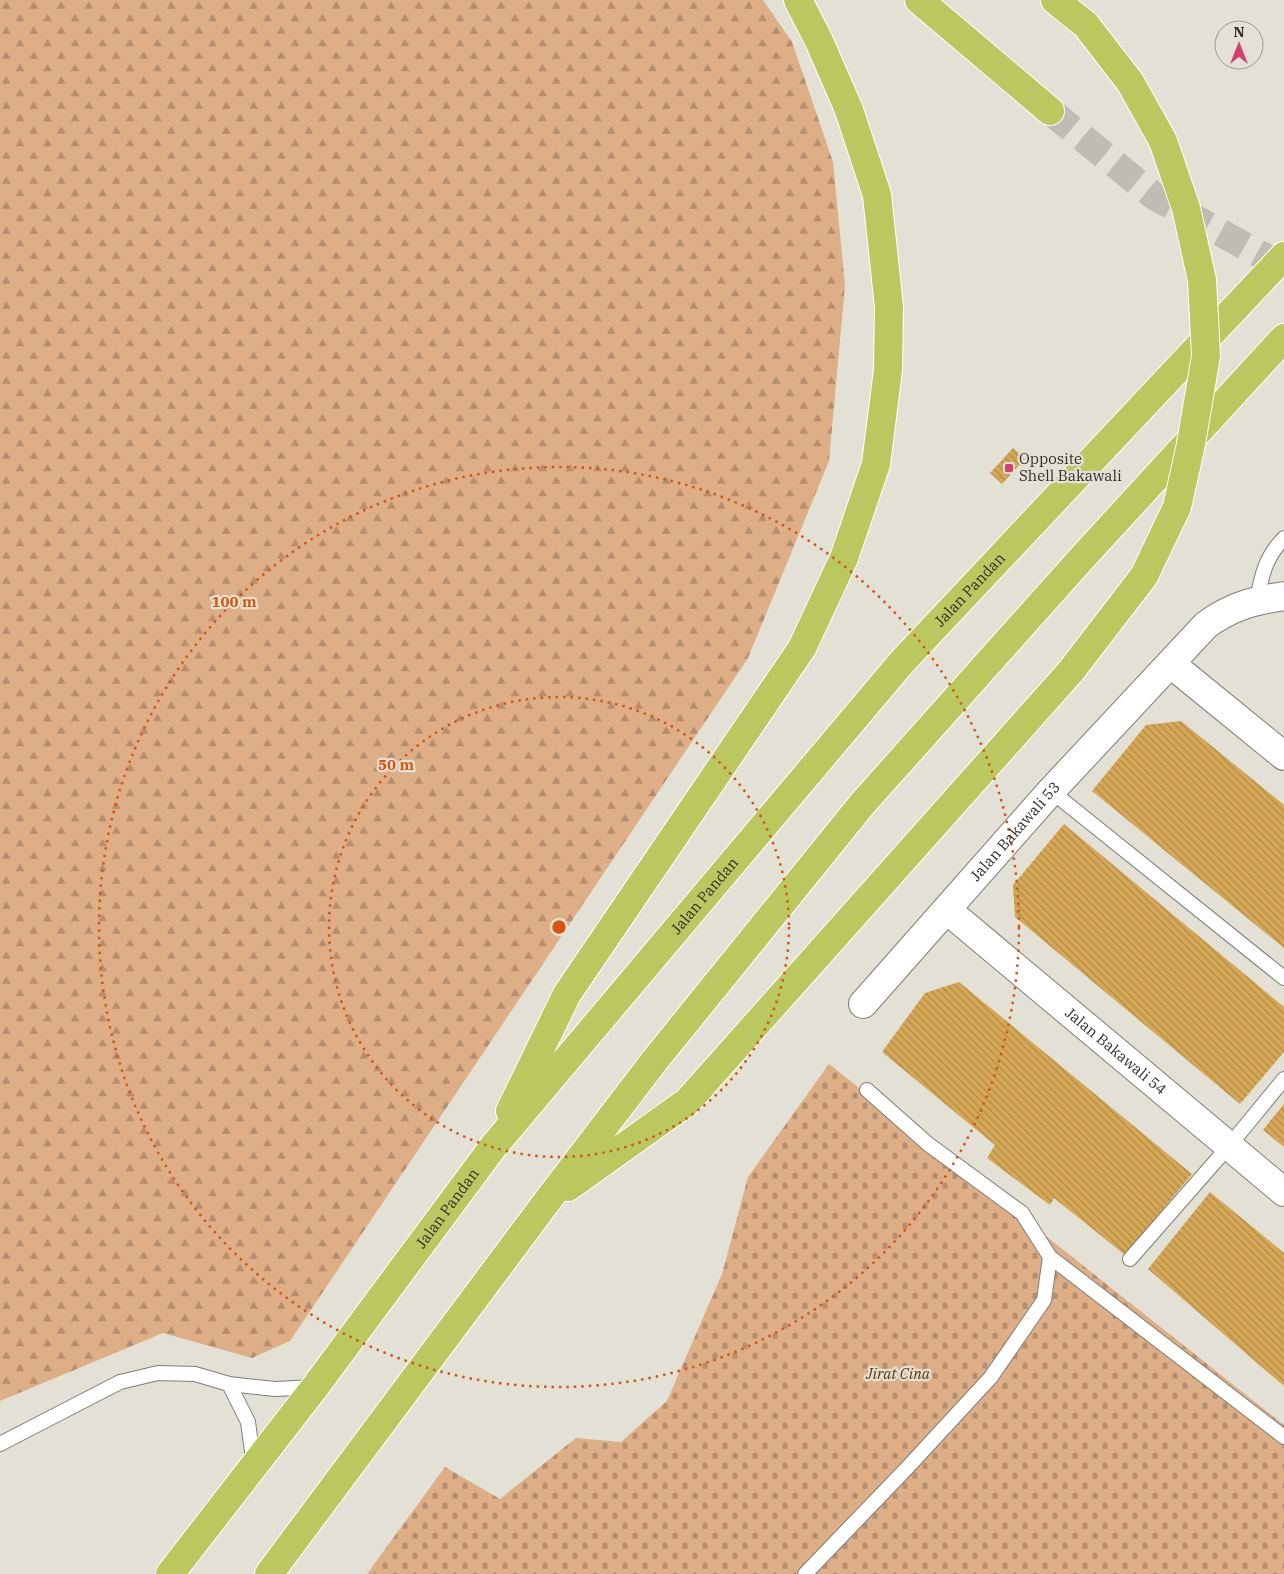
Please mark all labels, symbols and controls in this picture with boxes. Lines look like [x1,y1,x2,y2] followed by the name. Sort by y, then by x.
[1214,20,1264,70] north arrow
[1233,23,1245,41] text: N
[1019,449,1122,485] place label: Opposite Shell Bakawali
[1003,462,1015,474] marker: Opposite Shell Bakawali
[930,548,1009,630] street label: Jalan Pandan
[211,592,257,611] text: 100 m
[378,755,414,774] text: 50 m
[966,778,1064,885] street label: Jalan Bakawali 53
[667,853,742,938] street label: Jalan Pandan
[550,918,568,936] centre of rings
[1061,1003,1171,1099] street label: Jalan Bakawali 54
[411,1164,483,1252] street label: Jalan Pandan
[865,1364,931,1383] park label: Jirat Cina

